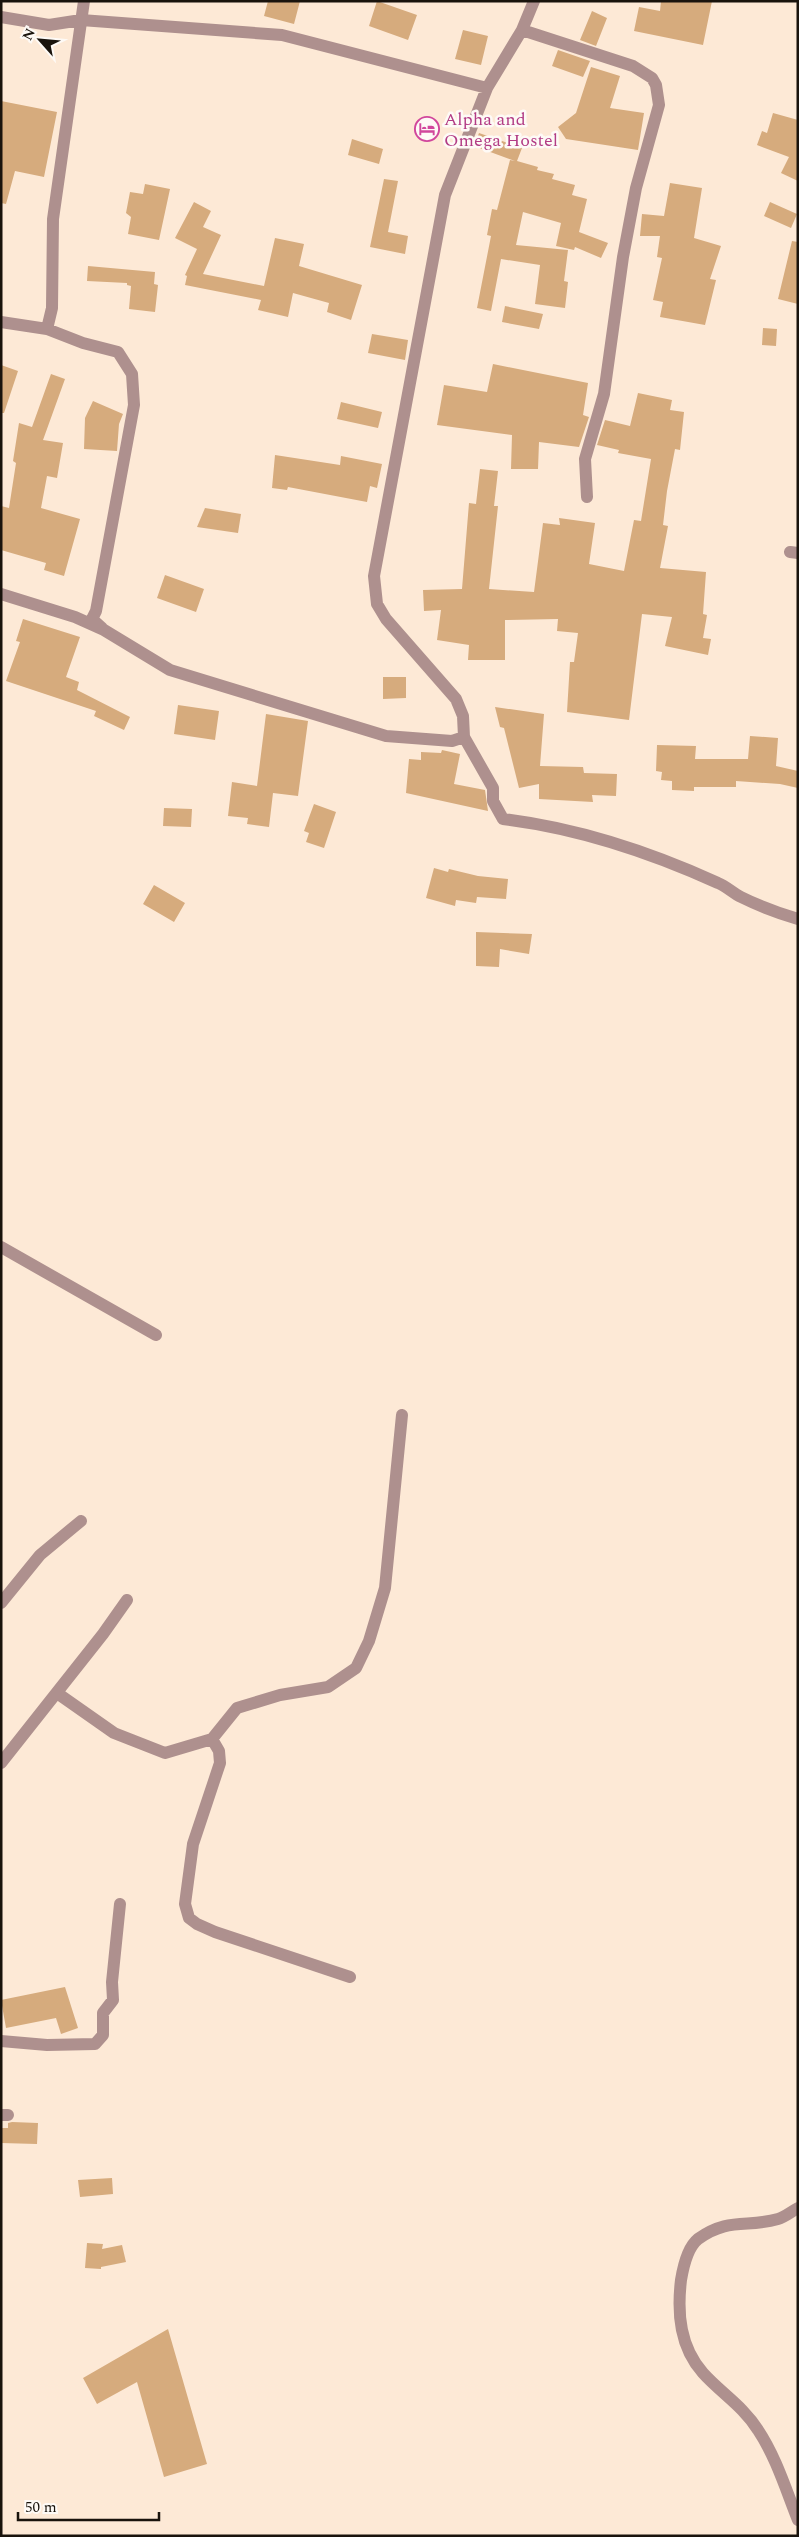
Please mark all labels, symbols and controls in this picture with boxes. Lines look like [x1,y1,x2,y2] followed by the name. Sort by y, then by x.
[15,15,65,65] north arrow
[17,24,41,44] text: N
[444,106,558,154] place label: Alpha and Omega Hostel
[414,116,440,142] hotel icon: Alpha and Omega Hostel
[18,2490,159,2522] scale bar
[25,2496,57,2519] text: 50 m

